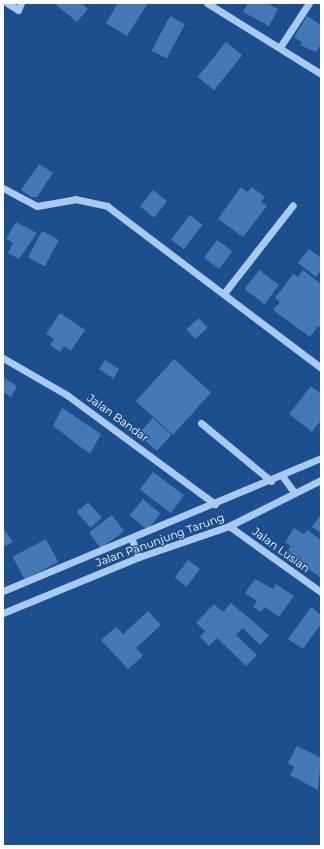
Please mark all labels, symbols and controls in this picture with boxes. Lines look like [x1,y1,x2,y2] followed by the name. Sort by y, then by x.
[85,391,151,445] street label: Jalan Bandar
[94,511,226,569] street label: Jalan Panunjung Tarung
[250,525,312,575] street label: Jalan Lusian

